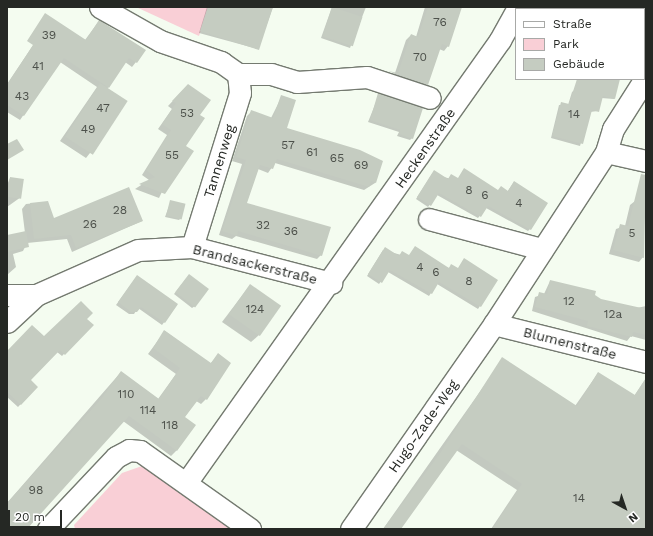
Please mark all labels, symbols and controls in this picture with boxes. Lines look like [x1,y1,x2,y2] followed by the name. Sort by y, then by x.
[515,8,645,80] legend
[433,16,447,30] house number: 76
[553,17,592,31] text: Straße
[42,29,56,43] house number: 39
[553,37,579,51] text: Park
[413,51,427,65] house number: 70
[553,57,605,71] text: Gebäude
[32,60,44,74] house number: 41
[15,90,29,104] house number: 43
[96,102,110,116] house number: 47
[391,105,459,191] street label: Heckenstraße
[180,107,194,121] house number: 53
[568,108,580,122] house number: 14
[200,122,238,200] street label: Tannenweg
[81,123,95,137] house number: 49
[281,139,295,153] house number: 57
[306,146,318,160] house number: 61
[165,149,179,163] house number: 55
[330,152,344,166] house number: 65
[354,159,368,173] house number: 69
[465,184,473,198] house number: 8
[481,189,489,203] house number: 6
[515,197,523,211] house number: 4
[113,204,127,218] house number: 28
[83,218,97,232] house number: 26
[256,219,270,233] house number: 32
[284,225,298,239] house number: 36
[629,227,635,241] house number: 5
[191,240,319,288] street label: Brandsackerstraße
[416,261,424,275] house number: 4
[432,266,440,280] house number: 6
[465,275,473,289] house number: 8
[563,295,575,309] house number: 12
[246,303,264,317] house number: 124
[604,308,622,322] house number: 12a
[522,323,618,363] street label: Blumenstraße
[385,376,461,476] street label: Hugo-Zade-Weg
[118,388,134,402] house number: 110
[140,404,156,418] house number: 114
[162,419,178,433] house number: 118
[29,484,43,498] house number: 98
[605,488,645,528] north arrow
[573,492,585,506] house number: 14
[10,502,64,528] scale bar
[15,510,45,524] text: 20 m
[626,510,640,525] text: N

